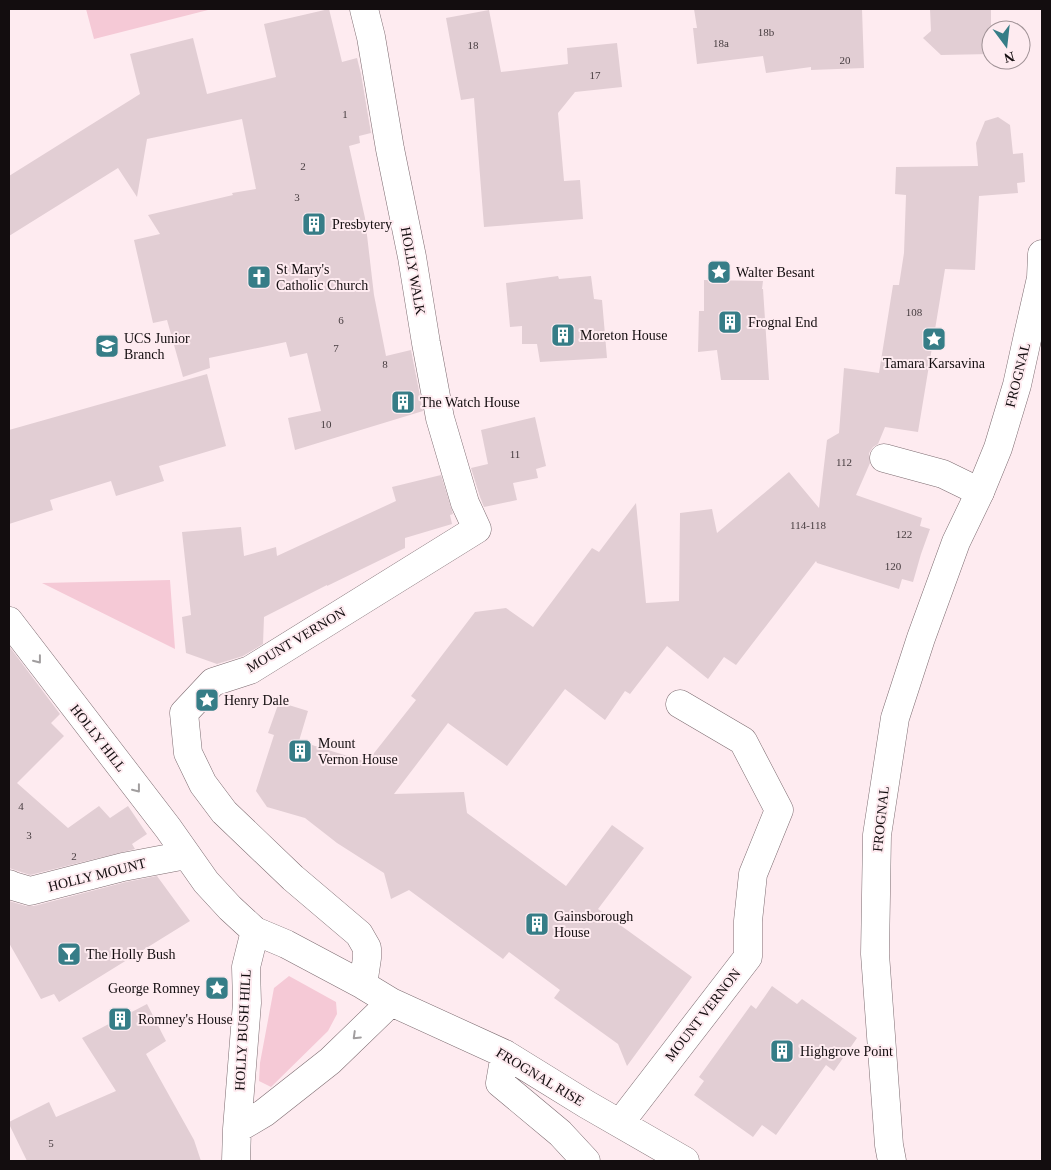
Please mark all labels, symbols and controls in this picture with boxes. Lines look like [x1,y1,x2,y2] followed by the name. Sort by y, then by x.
[981,20,1031,70] north arrow
[758,26,775,38] house number: 18b
[713,37,729,49] house number: 18a
[468,39,479,51] house number: 18
[1002,49,1016,66] text: N
[840,54,851,66] house number: 20
[590,69,601,81] house number: 17
[342,108,348,120] house number: 1
[300,160,306,172] house number: 2
[294,191,300,203] house number: 3
[301,211,327,237] building icon: Presbytery
[332,217,392,232] place label: Presbytery
[398,226,428,316] street label: HOLLY WALK
[706,259,732,285] place icon: Walter Besant
[276,262,368,293] place label: St Mary's Catholic Church
[246,264,272,290] church icon: St Mary's Catholic Church
[736,265,815,280] place label: Walter Besant
[906,306,923,318] house number: 108
[717,309,743,335] building icon: Frognal End
[338,314,344,326] house number: 6
[748,315,818,330] place label: Frognal End
[550,322,576,348] building icon: Moreton House
[921,326,947,352] place icon: Tamara Karsavina
[580,328,668,343] place label: Moreton House
[124,331,190,362] place label: UCS Junior Branch
[94,333,120,359] school or university icon: UCS Junior Branch
[1003,341,1033,409] street label: FROGNAL
[333,342,339,354] house number: 7
[883,356,986,371] place label: Tamara Karsavina
[382,358,388,370] house number: 8
[390,389,416,415] building icon: The Watch House
[420,395,520,410] place label: The Watch House
[321,418,332,430] house number: 10
[510,448,520,460] house number: 11
[836,456,852,468] house number: 112
[790,519,826,531] house number: 114-118
[896,528,912,540] house number: 122
[885,560,902,572] house number: 120
[244,605,348,675] street label: MOUNT VERNON
[33,654,41,663] one-way arrow
[194,687,220,713] place icon: Henry Dale
[224,693,289,708] place label: Henry Dale
[67,702,129,774] street label: HOLLY HILL
[318,736,398,767] place label: Mount Vernon House
[287,738,313,764] building icon: Mount Vernon House
[132,783,140,792] one-way arrow
[870,785,892,853] street label: FROGNAL
[18,800,24,812] house number: 4
[26,829,32,841] house number: 3
[71,850,77,862] house number: 2
[46,855,148,894] street label: HOLLY MOUNT
[554,909,633,940] place label: Gainsborough House
[524,911,550,937] building icon: Gainsborough House
[56,941,82,967] bar icon: The Holly Bush
[86,947,175,962] place label: The Holly Bush
[662,966,744,1064] street label: MOUNT VERNON
[232,969,254,1091] street label: HOLLY BUSH HILL
[204,975,230,1001] place icon: George Romney
[108,981,200,996] place label: George Romney
[107,1006,133,1032] building icon: Romney's House
[138,1012,233,1027] place label: Romney's House
[353,1030,362,1039] one-way arrow
[769,1038,795,1064] building icon: Highgrove Point
[800,1044,893,1059] place label: Highgrove Point
[494,1045,586,1109] street label: FROGNAL RISE
[48,1137,54,1149] house number: 5

